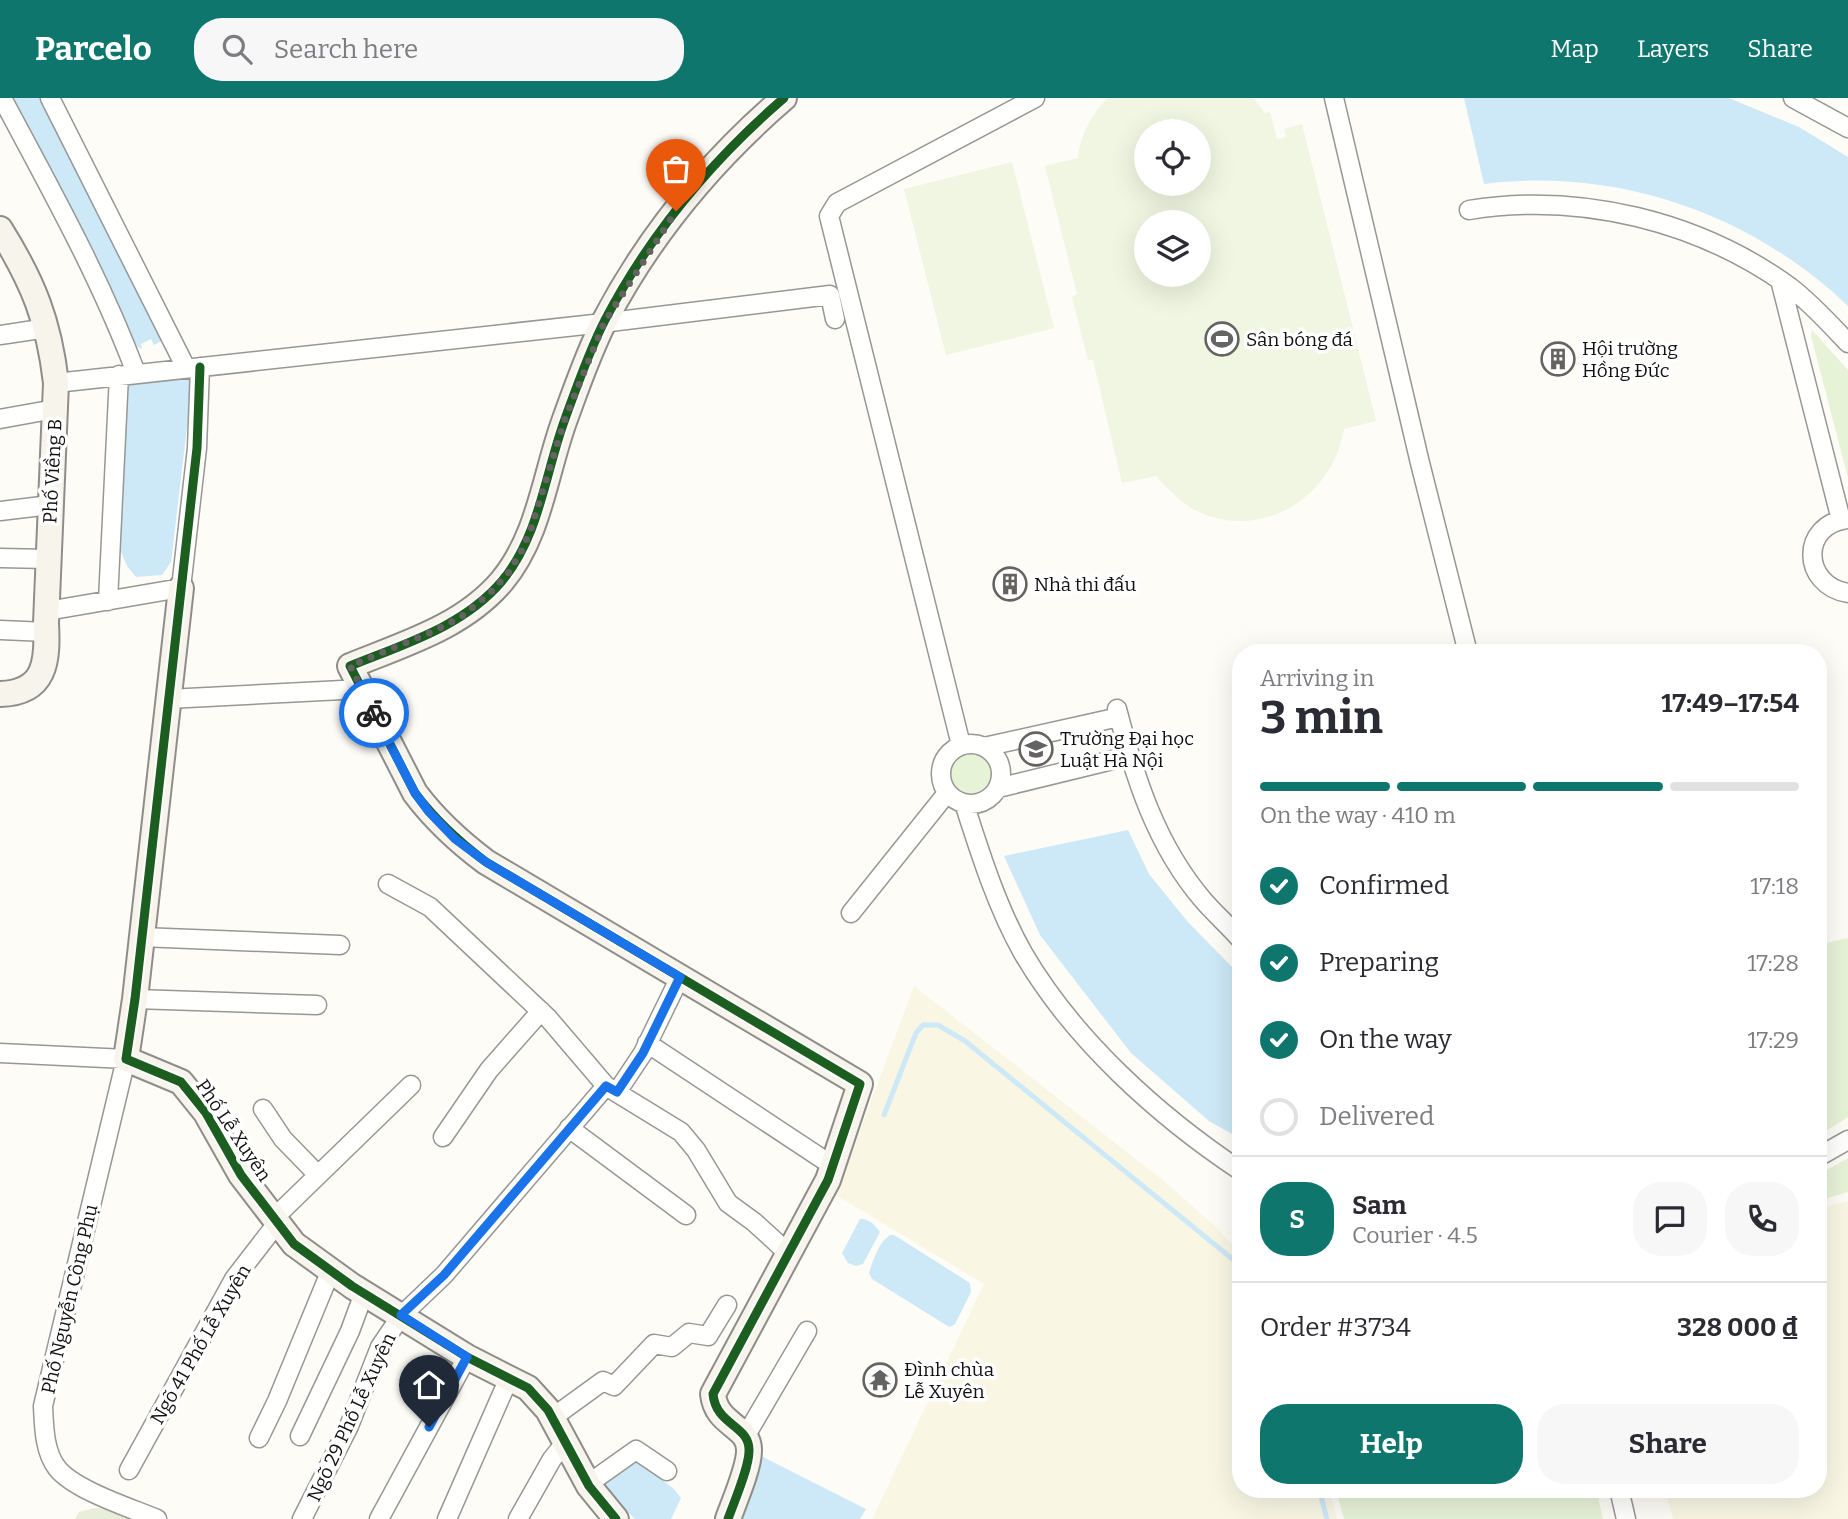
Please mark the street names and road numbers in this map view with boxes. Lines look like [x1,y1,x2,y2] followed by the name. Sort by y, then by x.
[38,418,67,524] street label: Phố Viềng B
[191,1075,276,1186] street label: Phố Lễ Xuyên
[36,1202,103,1396] street label: Phố Nguyễn Công Phụ
[145,1260,256,1428] street label: Ngõ 41 Phố Lễ Xuyên
[302,1329,401,1505] street label: Ngõ 29 Phố Lễ Xuyên

